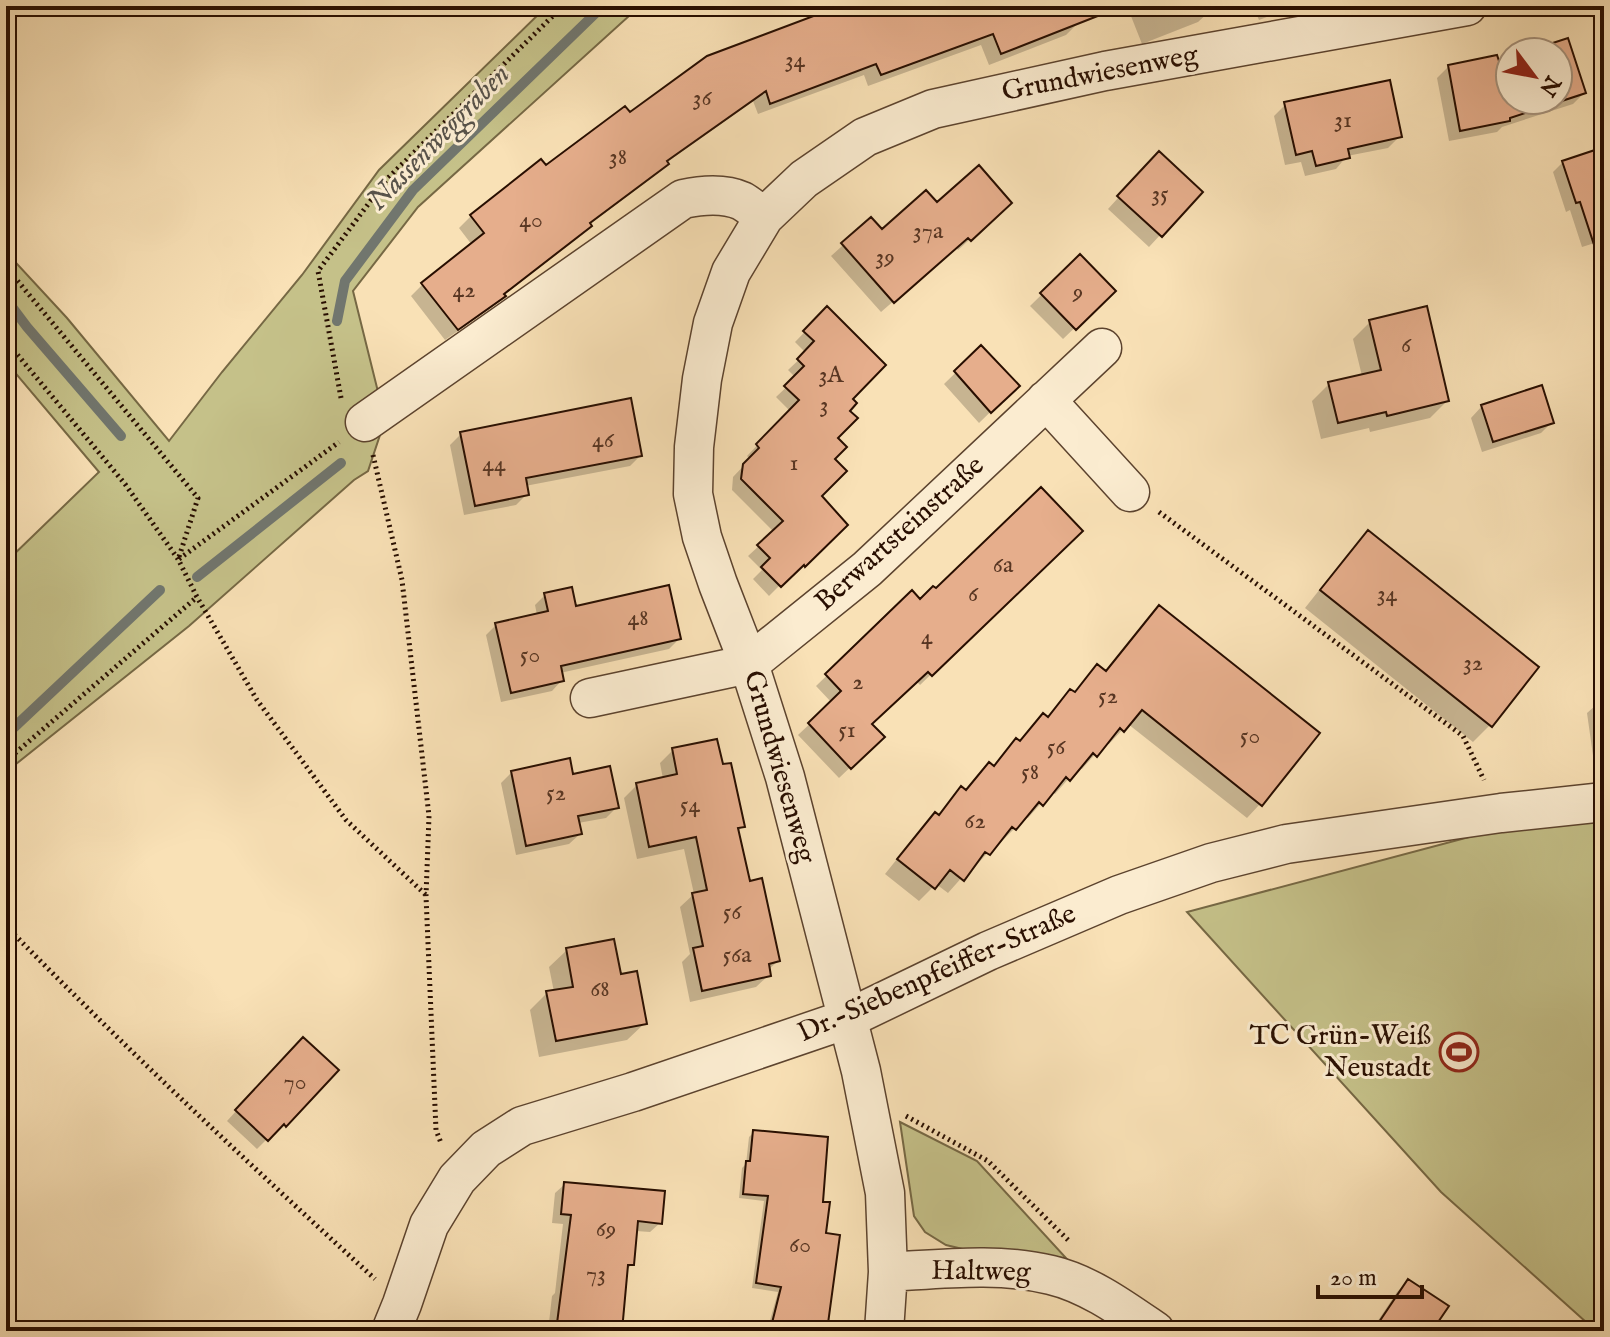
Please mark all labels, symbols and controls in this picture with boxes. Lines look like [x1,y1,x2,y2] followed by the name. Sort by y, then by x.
[1494,36,1574,116] north arrow
[999,38,1202,110] street label: Grundwiesenweg
[785,45,806,76] house number: 34
[359,56,519,220] water label: Nassenweggraben
[1532,69,1567,101] text: N
[692,83,712,114] house number: 36
[1334,105,1352,136] house number: 31
[609,142,627,173] house number: 38
[1151,179,1169,210] house number: 35
[519,205,543,236] house number: 40
[913,216,944,247] house number: 37a
[875,242,895,273] house number: 39
[452,275,476,306] house number: 42
[1072,277,1083,308] house number: 9
[1401,330,1412,361] house number: 6
[818,360,844,391] house number: 3A
[820,390,828,421] house number: 3
[592,425,615,456] house number: 46
[790,448,798,479] house number: 1
[482,449,506,480] house number: 44
[808,449,992,619] street label: Berwartsteinstraße
[993,550,1014,581] house number: 6a
[968,579,979,610] house number: 6
[1377,579,1398,610] house number: 34
[627,603,649,634] house number: 48
[921,622,933,653] house number: 4
[520,640,540,671] house number: 50
[1463,648,1483,679] house number: 32
[735,667,823,868] street label: Grundwiesenweg
[852,667,864,698] house number: 2
[1098,681,1118,712] house number: 52
[838,715,856,746] house number: 51
[1240,721,1260,752] house number: 50
[1047,732,1066,763] house number: 56
[1021,757,1039,788] house number: 58
[546,778,566,809] house number: 52
[680,790,700,821] house number: 54
[964,806,986,837] house number: 62
[723,897,742,928] house number: 56
[793,897,1082,1051] street label: Dr.-Siebenpfeiffer-Straße
[722,940,752,971] house number: 56a
[590,974,610,1005] house number: 68
[1249,1019,1431,1086] place label: TC Grün-Weiß Neustadt
[1438,1031,1480,1073] sports icon: TC Grün-Weiß Neustadt
[283,1067,307,1098] house number: 70
[596,1214,616,1245] house number: 69
[789,1230,811,1261] house number: 60
[1318,1249,1422,1299] scale bar
[931,1254,1032,1290] street label: Haltweg
[586,1259,606,1290] house number: 73
[1330,1263,1377,1294] text: 20 m

